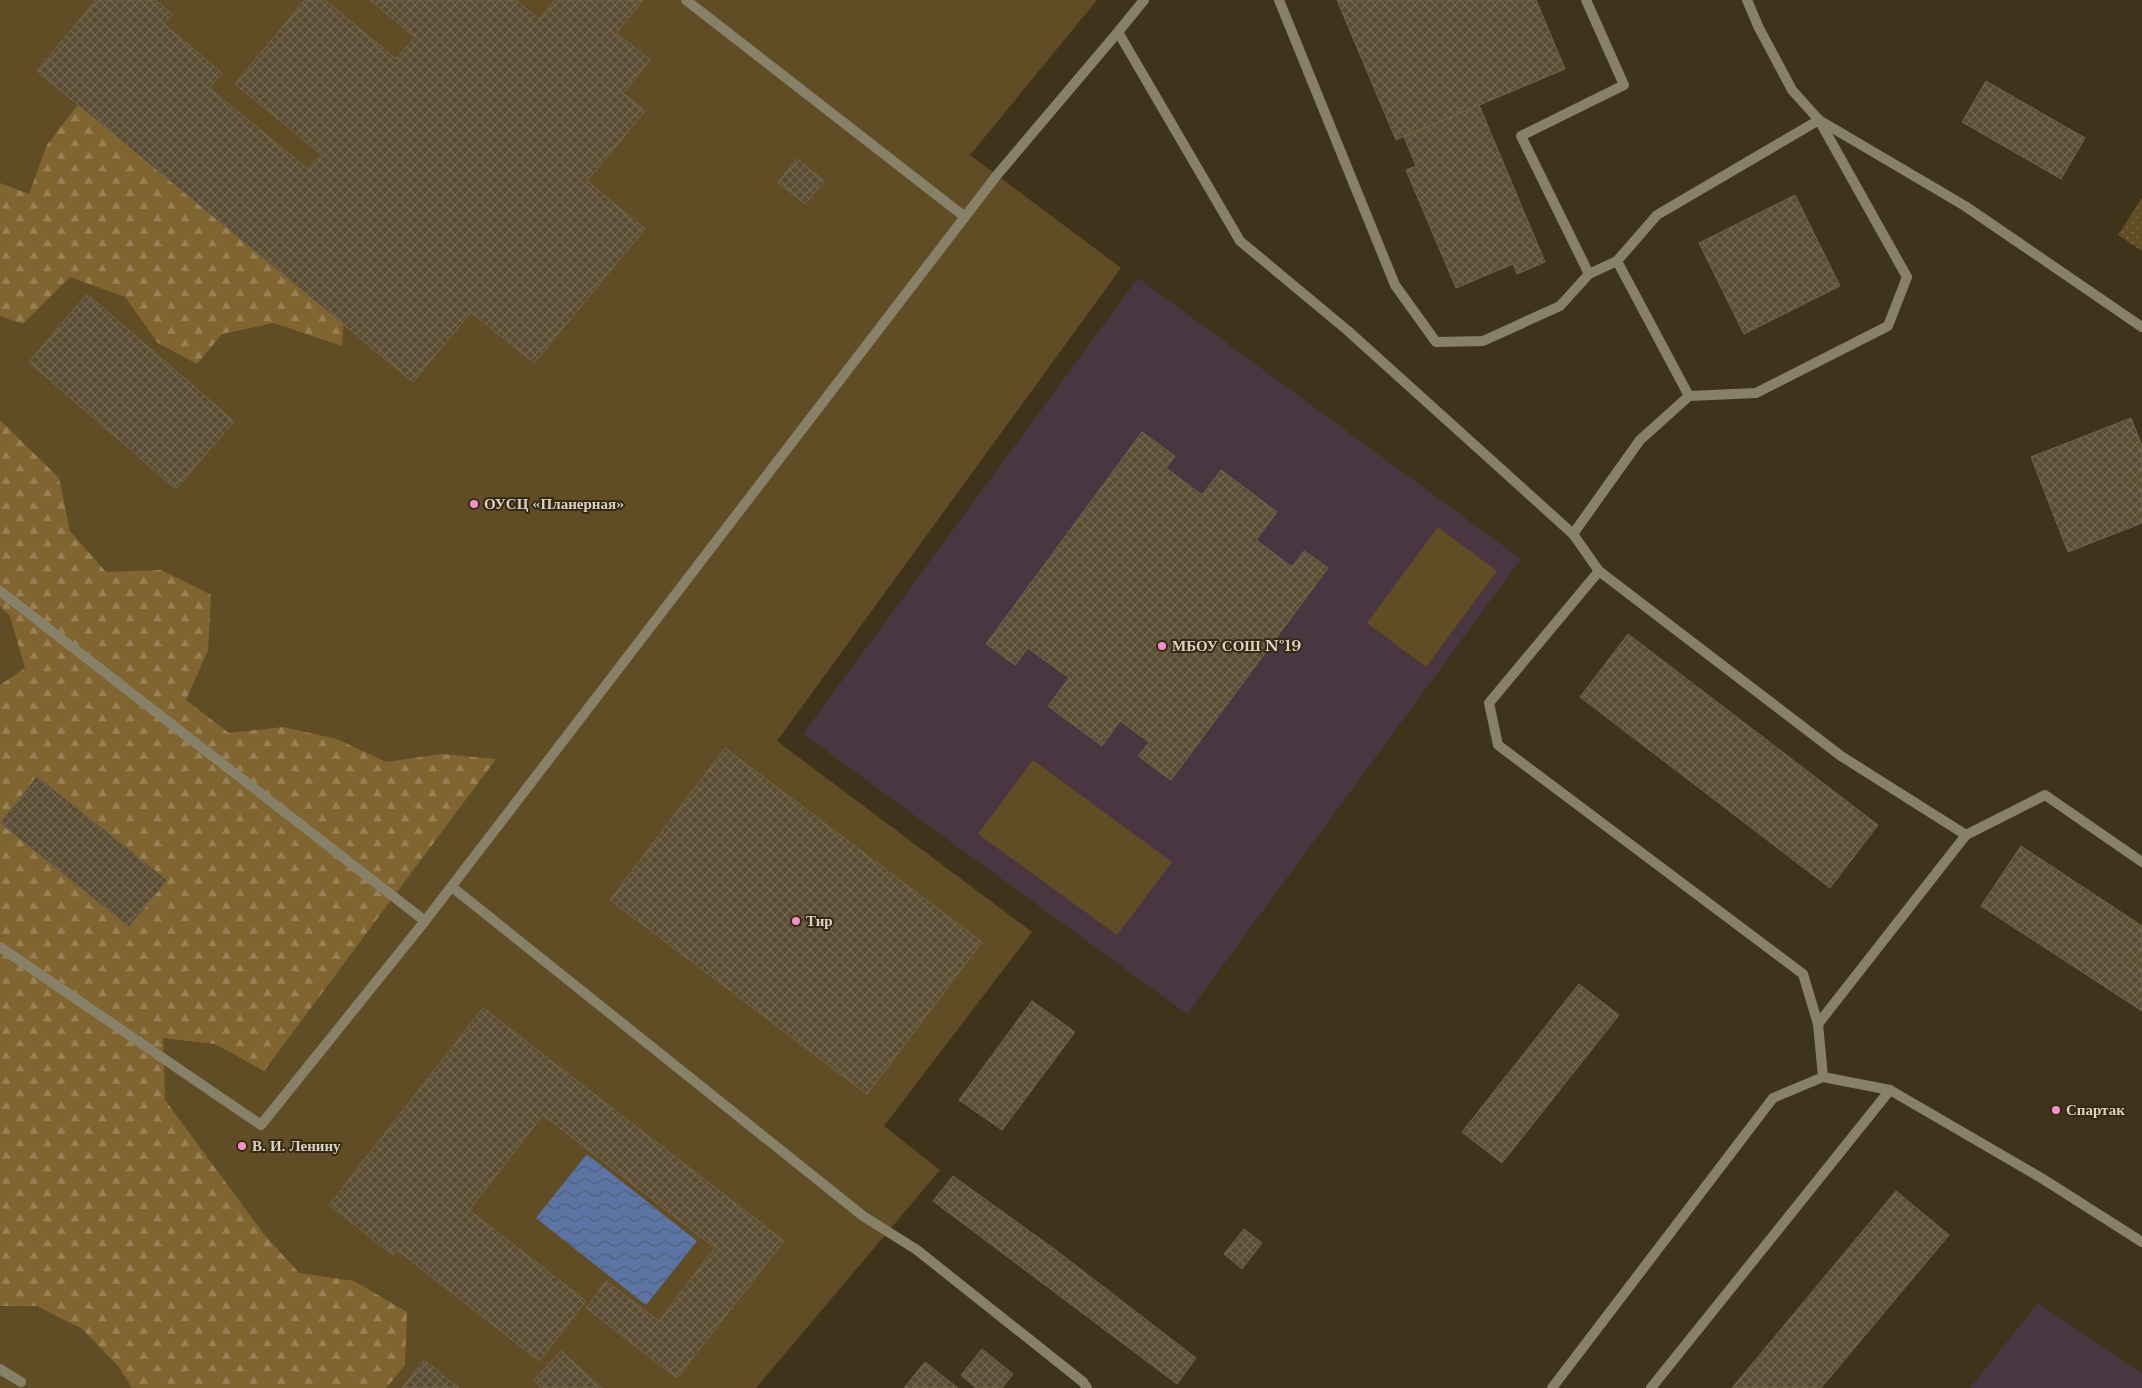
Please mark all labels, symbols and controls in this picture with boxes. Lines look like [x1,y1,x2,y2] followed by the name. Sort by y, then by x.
[484,494,624,513] place label: ОУСЦ «Планерная»
[468,498,480,510] marker: ОУСЦ «Планерная»
[1172,636,1301,655] place label: МБОУ СОШ №19
[1156,640,1168,652] marker: МБОУ СОШ №19
[806,911,833,930] place label: Тир
[790,915,802,927] marker: Тир
[2066,1100,2125,1119] place label: Спартак
[2050,1104,2062,1116] marker: Спартак
[252,1136,341,1155] place label: В. И. Ленину
[236,1140,248,1152] marker: В. И. Ленину

